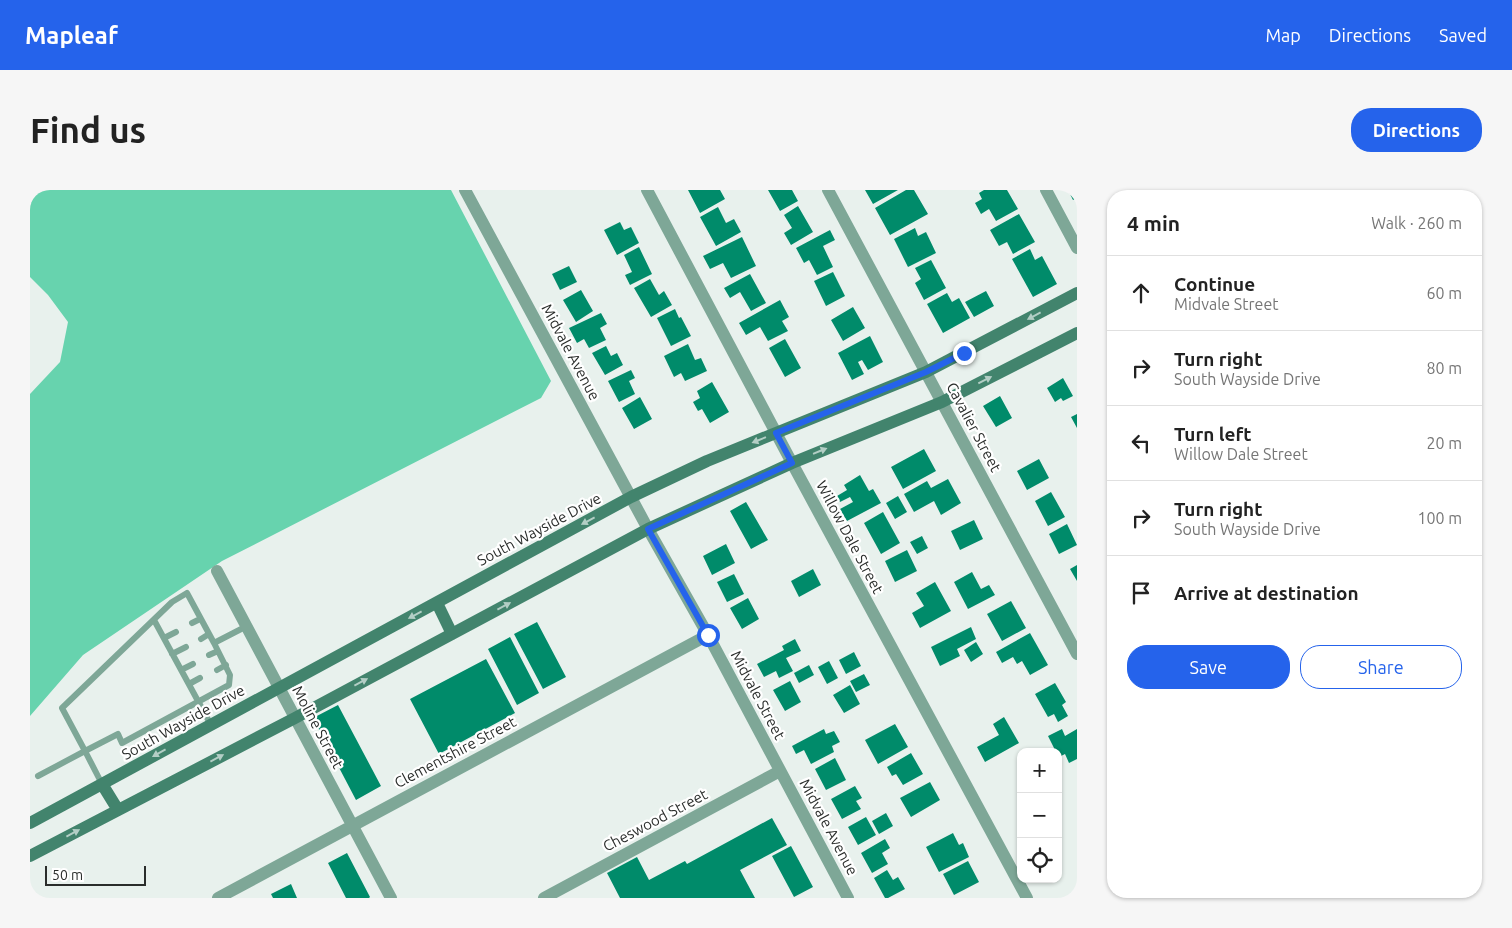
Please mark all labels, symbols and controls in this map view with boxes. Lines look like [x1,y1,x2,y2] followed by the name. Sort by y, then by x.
[25,22,118,49] text: Mapleaf
[1265,25,1301,45] text: Map
[1329,25,1411,45] text: Directions
[1439,25,1487,45] text: Saved
[1351,108,1482,152] button: Directions
[30,110,146,150] text: Find us
[1127,211,1180,235] text: 4 min
[1371,214,1462,232] text: Walk · 260 m
[1174,273,1255,295] text: Continue
[1127,279,1155,307] icon: ahead
[1426,284,1462,302] text: 60 m
[1174,295,1279,313] text: Midvale Street
[538,301,604,403] street label: Midvale Avenue
[1027,312,1041,320] one-way arrow
[953,342,976,365] route end
[1174,348,1262,370] text: Turn right
[1127,354,1155,382] icon: right
[1426,359,1462,377] text: 80 m
[1174,370,1321,388] text: South Wayside Drive
[978,376,993,384] one-way arrow
[943,379,1005,475] street label: Cavalier Street
[1174,423,1252,445] text: Turn left
[1127,429,1155,457] icon: left
[1426,434,1462,452] text: 20 m
[752,437,766,445] one-way arrow
[1174,445,1308,463] text: Willow Dale Street
[813,447,827,455] one-way arrow
[813,478,887,596] street label: Willow Dale Street
[474,489,604,569] street label: South Wayside Drive
[1174,498,1262,520] text: Turn right
[1127,504,1155,532] icon: right
[1417,509,1462,527] text: 100 m
[581,517,596,525] one-way arrow
[1174,520,1321,538] text: South Wayside Drive
[1127,579,1155,607] icon: arrive
[1174,582,1359,604] text: Arrive at destination
[497,602,512,610] one-way arrow
[407,611,422,619] one-way arrow
[697,624,720,647] route start
[1127,645,1290,689] button: Save
[1300,645,1462,689] button: Share
[727,648,789,742] street label: Midvale Street
[354,678,368,687] one-way arrow
[119,681,247,763] street label: South Wayside Drive
[289,683,347,771] street label: Moline Street
[391,713,519,791] street label: Clementshire Street
[1017,748,1062,883] map controls
[1017,748,1062,793] button: +
[153,749,166,758] one-way arrow
[210,754,225,762] one-way arrow
[796,776,862,878] street label: Midvale Avenue
[600,785,710,855] street label: Cheswood Street
[1017,793,1062,838] button: −
[66,829,80,837] one-way arrow
[1017,838,1062,883] button: locate
[45,863,146,886] scale bar
[52,867,83,883] text: 50 m

